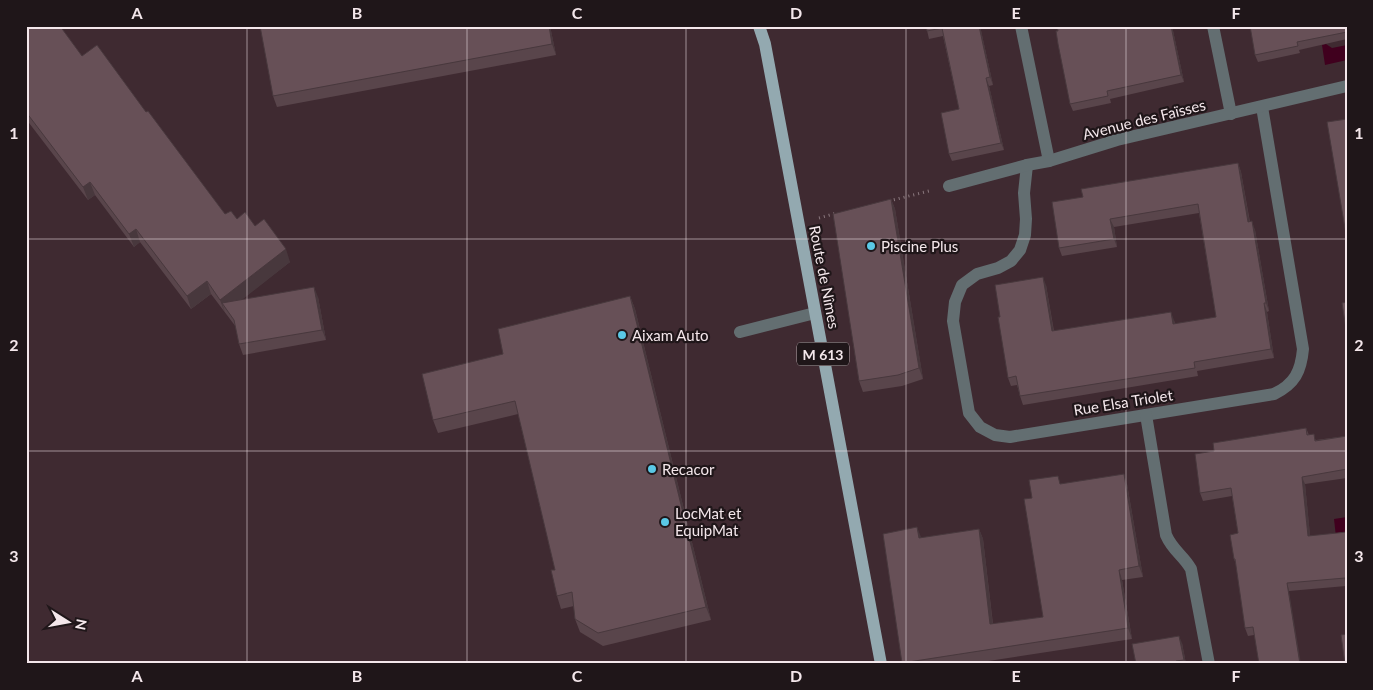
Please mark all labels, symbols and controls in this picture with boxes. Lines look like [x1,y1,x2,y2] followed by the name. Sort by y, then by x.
[130,3,143,22] text: A
[352,3,362,22] text: B
[572,3,583,22] text: C
[790,3,802,22] text: D
[1011,3,1021,22] text: E
[1231,3,1241,22] text: F
[1081,95,1207,143] street label: Avenue des Faïsses
[9,123,19,142] text: 1
[1354,123,1364,142] text: 1
[806,224,844,330] street label: Route de Nîmes
[881,237,958,255] place label: Piscine Plus
[865,240,877,252] marker: Piscine Plus
[632,326,709,344] place label: Aixam Auto
[616,329,628,341] marker: Aixam Auto
[9,335,19,354] text: 2
[1354,335,1364,354] text: 2
[797,342,849,366] road number: M 613
[1072,385,1175,419] street label: Rue Elsa Triolet
[662,460,715,478] place label: Recacor
[646,463,658,475] marker: Recacor
[675,504,742,539] place label: LocMat et EquipMat
[659,516,671,528] marker: LocMat et EquipMat
[9,546,19,565] text: 3
[1354,546,1364,565] text: 3
[42,598,92,648] north arrow
[72,618,91,631] text: N
[130,666,143,685] text: A
[352,666,362,685] text: B
[572,666,583,685] text: C
[790,666,802,685] text: D
[1011,666,1021,685] text: E
[1231,666,1241,685] text: F

